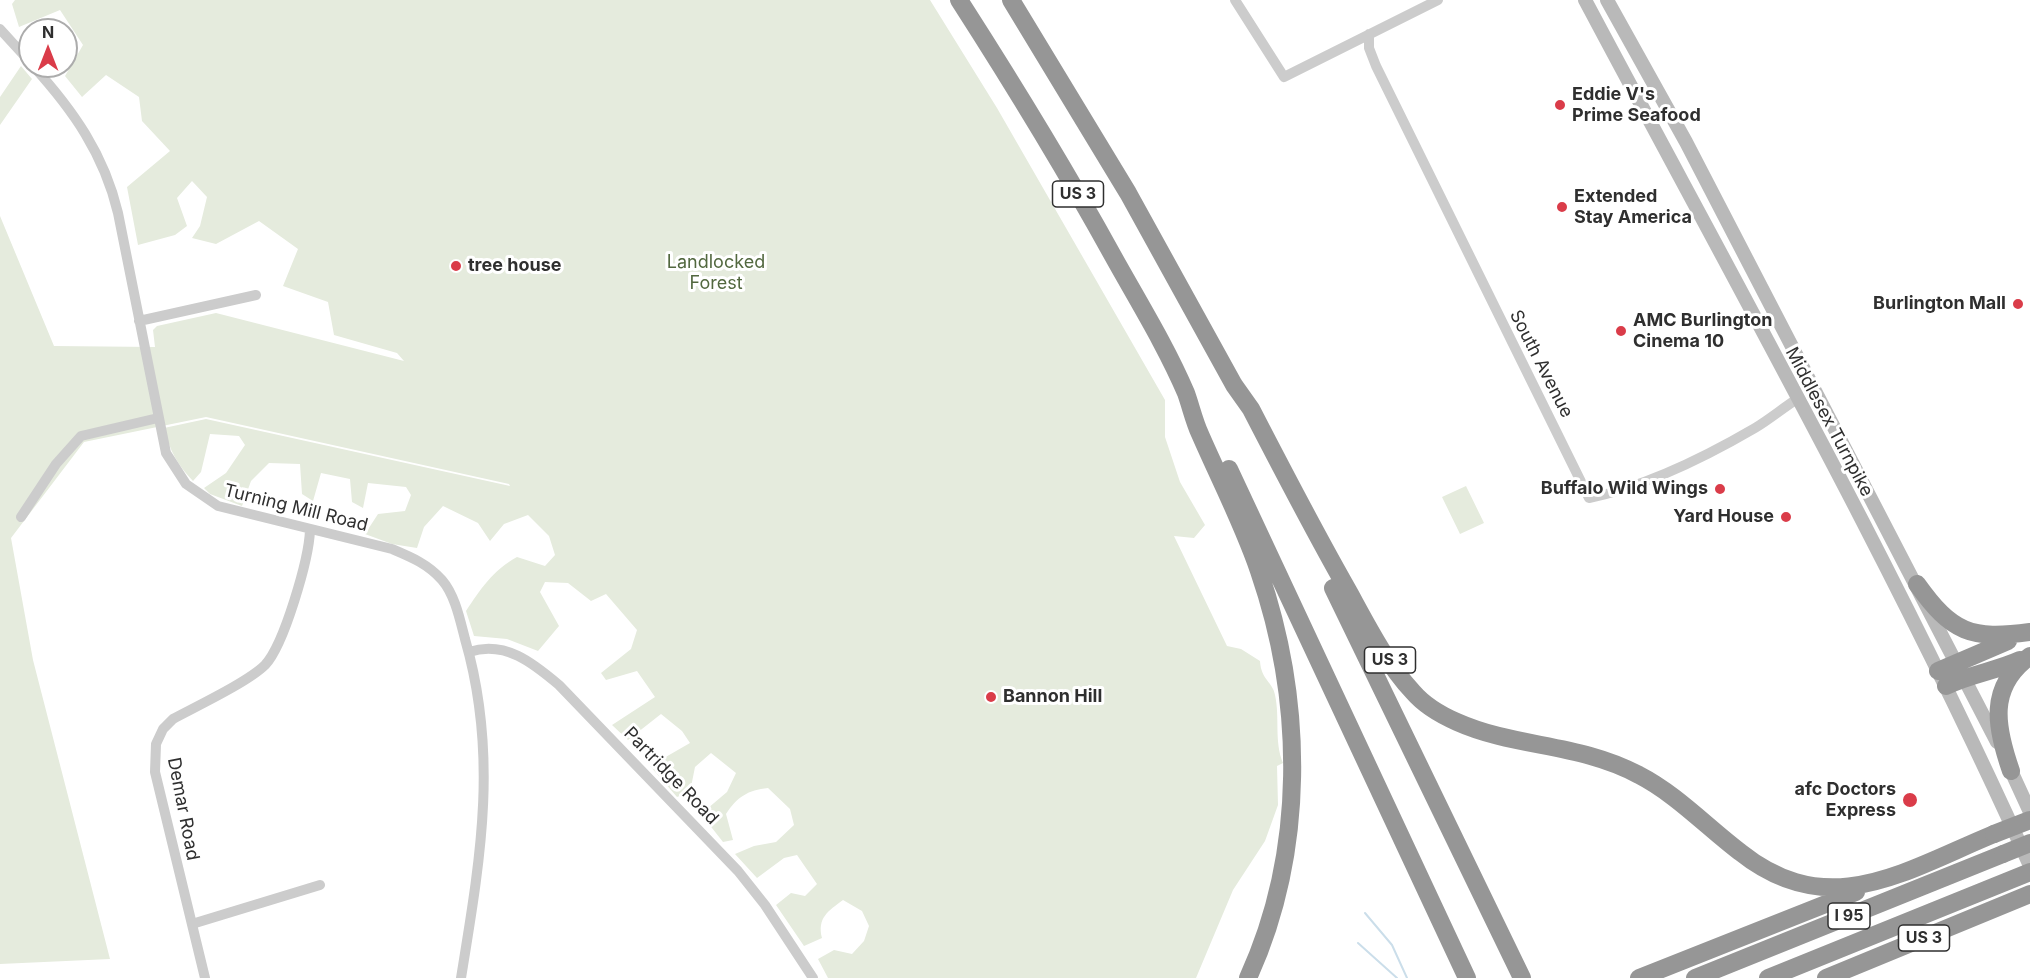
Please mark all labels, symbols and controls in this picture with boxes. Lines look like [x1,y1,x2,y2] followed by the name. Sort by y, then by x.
[18,18,78,78] north arrow
[42,22,54,42] text: N
[1572,84,1701,127] place label: Eddie V's Prime Seafood
[1553,98,1567,112] marker: Eddie V's Prime Seafood
[1052,181,1104,207] road number: US 3
[1574,186,1692,228] place label: Extended Stay America
[1555,200,1569,214] marker: Extended Stay America
[667,252,765,294] park label: Landlocked Forest
[468,255,561,277] place label: tree house
[449,259,463,273] marker: tree house
[1873,293,2006,315] place label: Burlington Mall
[2011,297,2025,311] marker: Burlington Mall
[1505,307,1577,421] street label: South Avenue
[1633,310,1773,352] place label: AMC Burlington Cinema 10
[1614,324,1628,338] marker: AMC Burlington Cinema 10
[1781,344,1877,500] street label: Middlesex Turnpike
[1541,478,1708,500] place label: Buffalo Wild Wings
[222,480,370,536] street label: Turning Mill Road
[1713,482,1727,496] marker: Buffalo Wild Wings
[1673,506,1774,528] place label: Yard House
[1779,510,1793,524] marker: Yard House
[1364,647,1416,673] road number: US 3
[1003,686,1102,708] place label: Bannon Hill
[984,690,998,704] marker: Bannon Hill
[619,723,723,829] street label: Partridge Road
[162,756,204,862] street label: Demar Road
[1794,779,1896,822] place label: afc Doctors Express
[1901,791,1919,809] marker: afc Doctors Express
[1828,903,1870,929] road number: I 95
[1898,925,1950,951] road number: US 3

